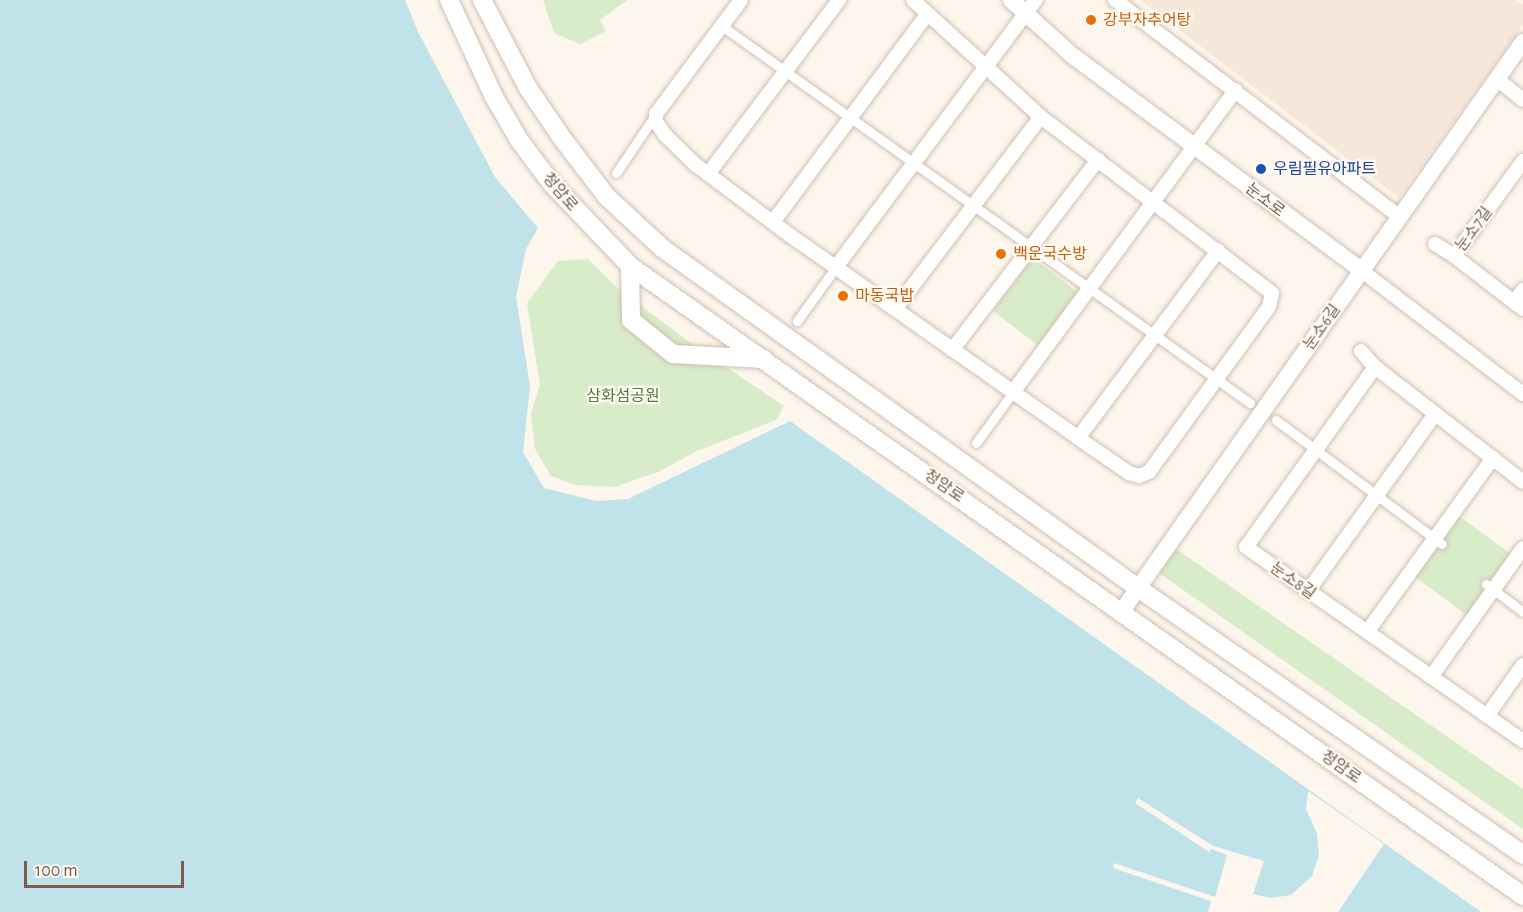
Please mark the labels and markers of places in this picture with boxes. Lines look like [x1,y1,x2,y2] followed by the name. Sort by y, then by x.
[1103,10,1191,30] place label: 강부자추어탕
[1084,13,1098,27] marker: 강부자추어탕
[1273,159,1376,179] place label: 우림필유아파트
[1254,162,1268,176] marker: 우림필유아파트
[1013,244,1087,264] place label: 백운국수방
[994,247,1008,261] marker: 백운국수방
[855,286,914,306] place label: 마동국밥
[836,289,850,303] marker: 마동국밥

